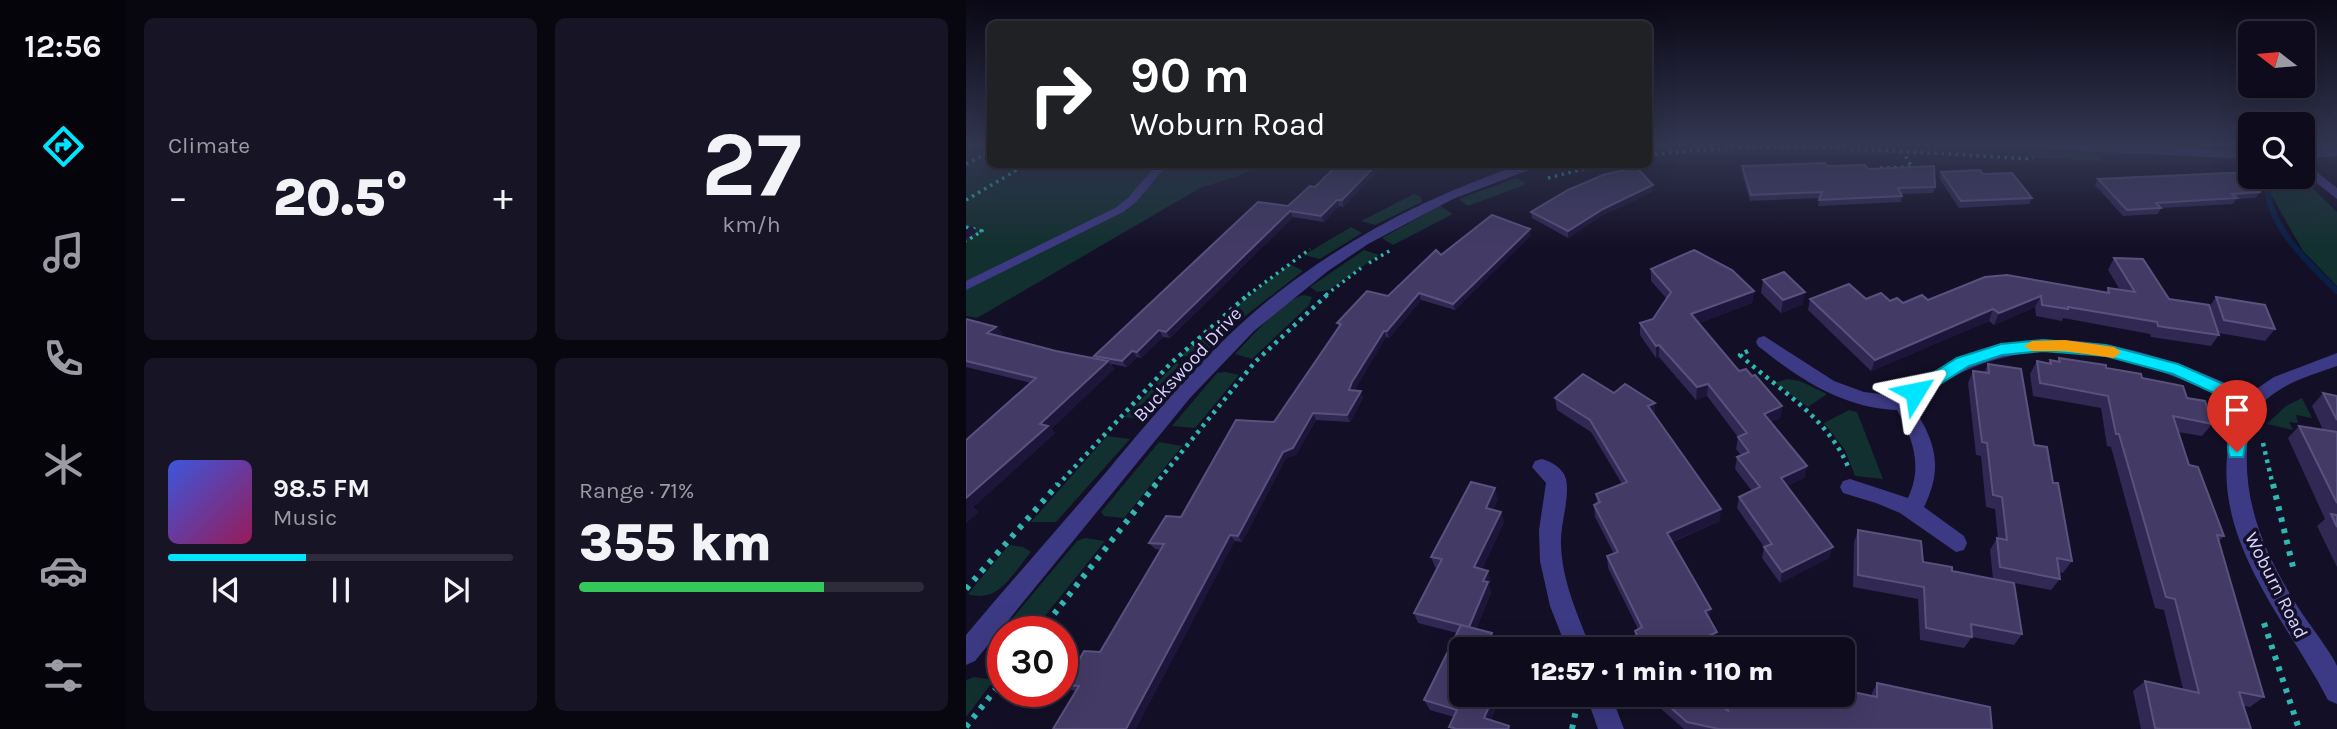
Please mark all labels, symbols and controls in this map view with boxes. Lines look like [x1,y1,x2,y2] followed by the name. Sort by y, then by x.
[2238,21,2315,98] north arrow
[2238,21,2315,189] map controls
[24,28,102,65] text: 12:56
[1130,47,1250,104] text: 90 m
[1015,49,1106,140] icon: right
[1130,106,1326,143] text: Woburn Road
[701,112,802,218] text: 27
[2238,112,2315,189] button: search
[39,122,88,171] icon: directions
[168,132,250,159] text: Climate
[273,167,408,228] text: 20.5°
[168,175,188,220] text: −
[493,175,513,220] text: +
[722,211,781,238] text: km/h
[39,228,88,277] icon: music
[1129,303,1246,426] street label: Buckswood Drive
[39,334,88,383] icon: phone
[1878,355,1952,429] position arrow
[2207,380,2267,452] pin
[2218,391,2256,429] icon: arrive
[39,440,88,489] icon: climate
[273,473,370,504] text: 98.5 FM
[579,477,695,504] text: Range · 71%
[273,504,337,531] text: Music
[579,512,772,573] text: 355 km
[2240,529,2312,642] street label: Woburn Road
[39,546,88,595] icon: car
[207,571,245,609] icon: previous
[322,571,360,609] icon: pause
[437,571,475,609] icon: next
[987,616,1078,707] speed limit sign: 30
[39,651,88,700] icon: filters
[1531,656,1773,687] text: 12:57 · 1 min · 110 m

